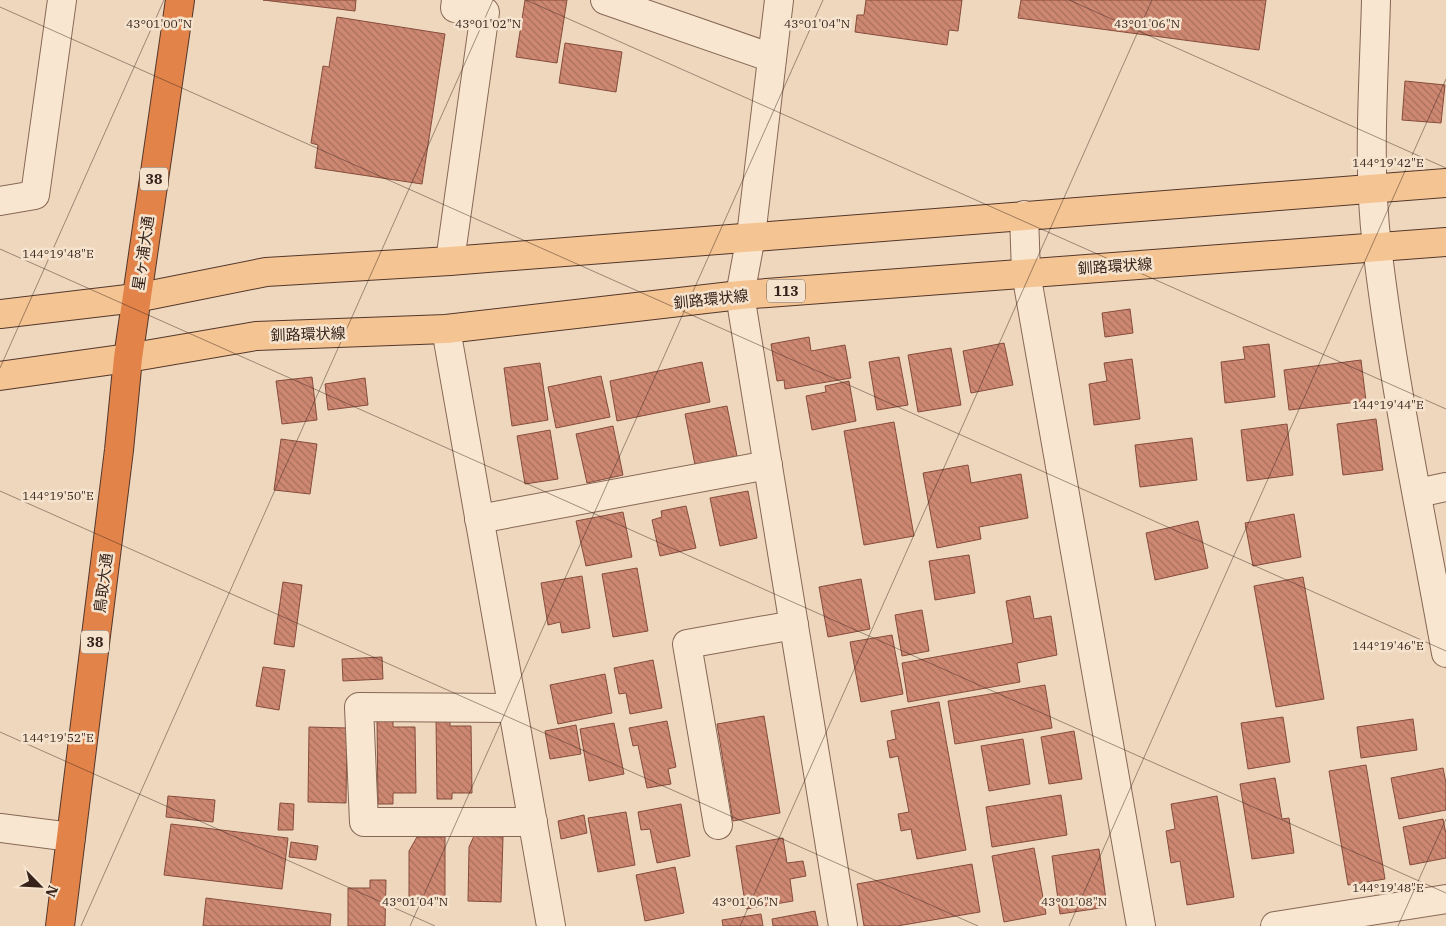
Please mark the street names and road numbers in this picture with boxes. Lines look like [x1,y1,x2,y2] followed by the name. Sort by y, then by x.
[140,168,168,190] road number: 38
[128,215,158,291] street label: 星ヶ浦大通
[1077,254,1153,278] street label: 釧路環状線
[767,280,805,302] road number: 113
[673,286,749,312] street label: 釧路環状線
[270,323,346,345] street label: 釧路環状線
[90,552,116,614] street label: 鳥取大通
[81,630,109,654] road number: 38

